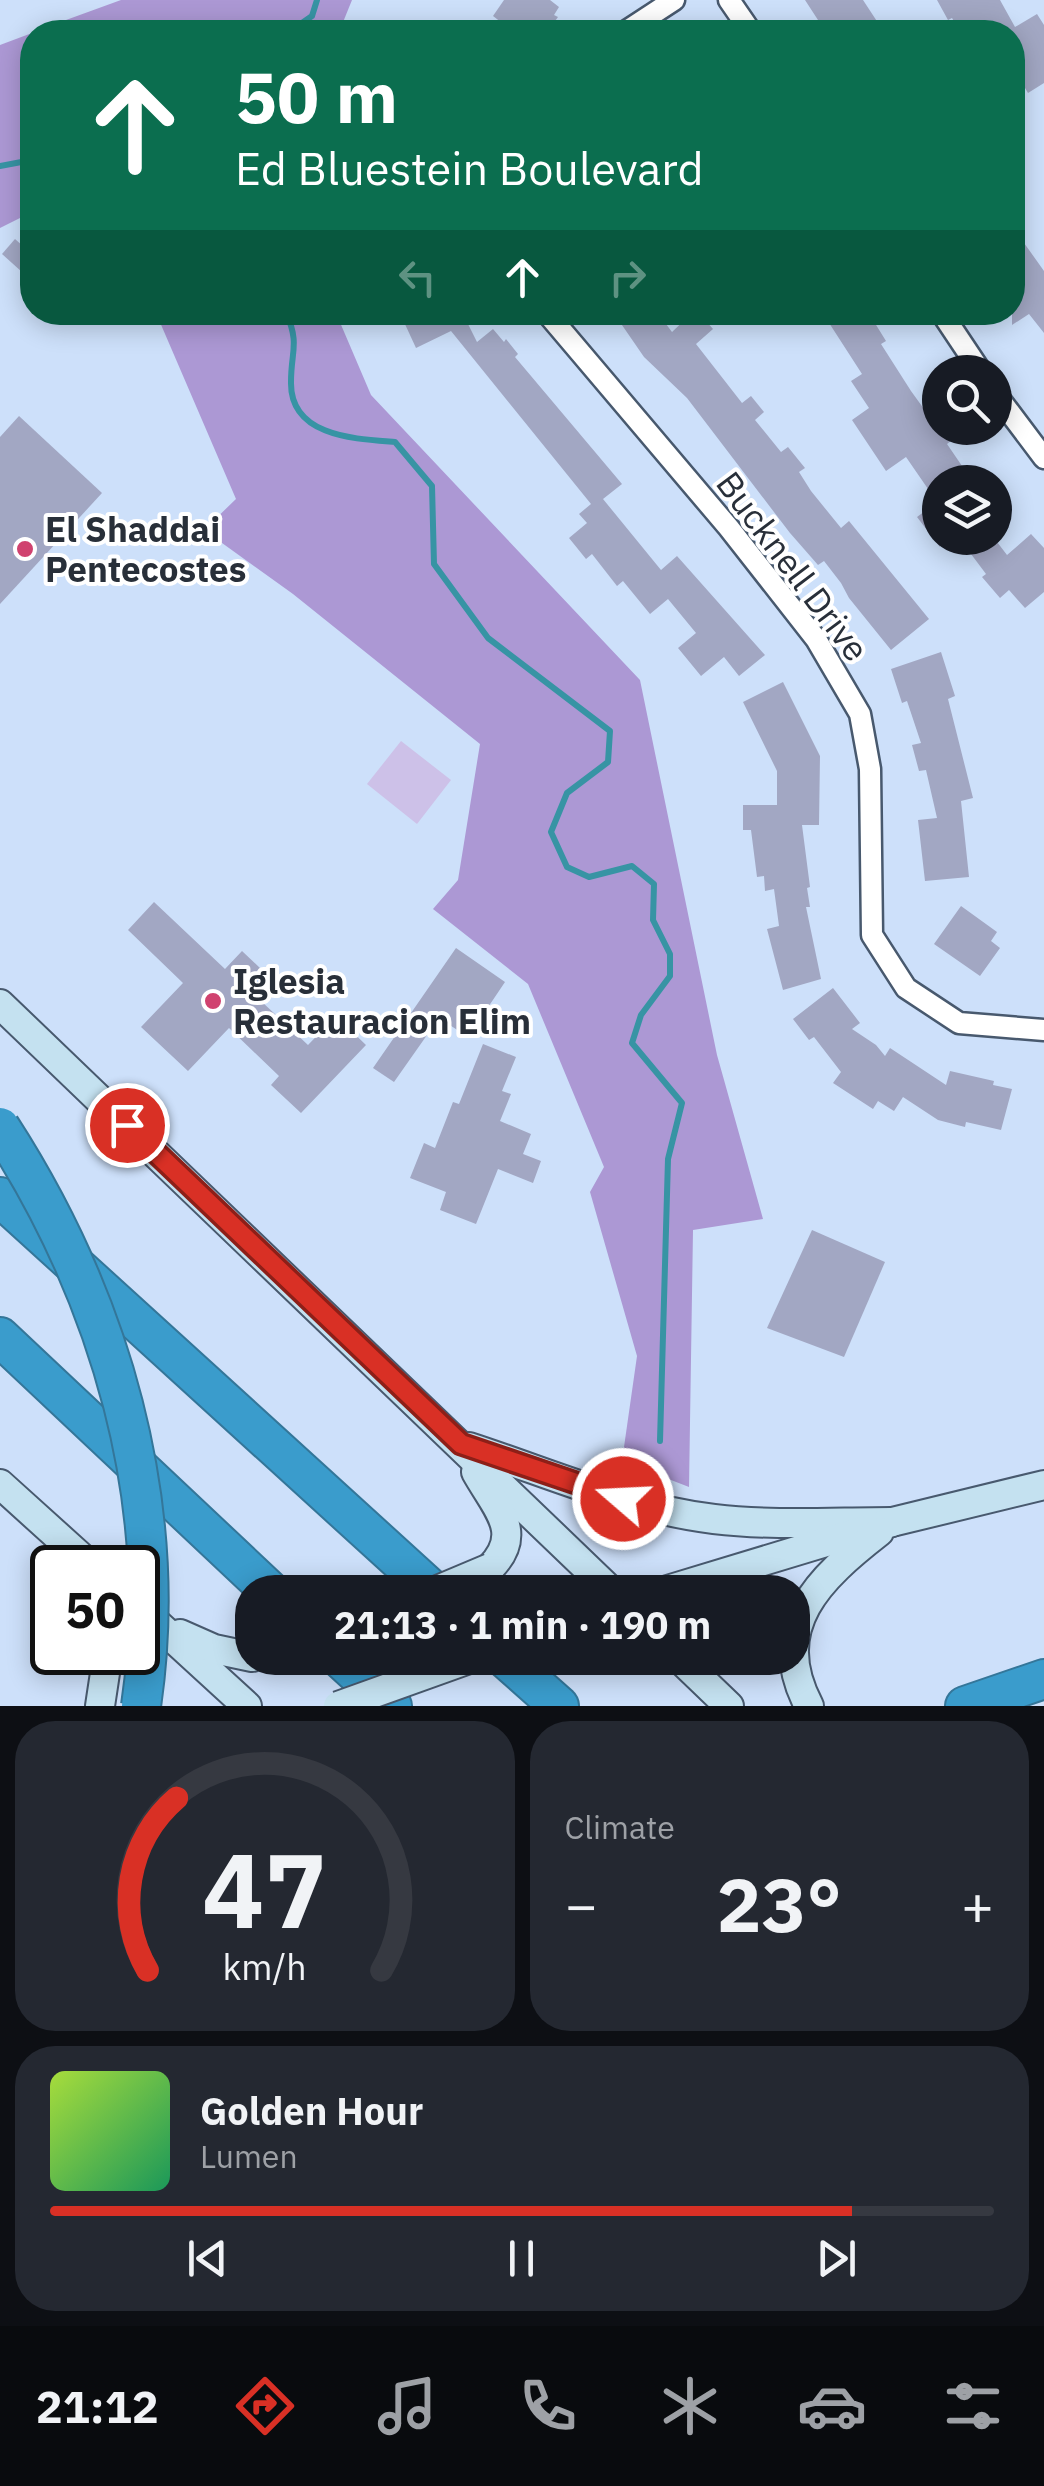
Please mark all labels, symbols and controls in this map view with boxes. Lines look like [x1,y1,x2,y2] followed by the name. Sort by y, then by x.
[235,51,398,142] text: 50 m
[70,60,200,190] icon: ahead
[235,139,704,197] text: Ed Bluestein Boulevard
[390,250,445,305] icon: left
[495,250,550,305] icon: ahead
[600,250,655,305] icon: right
[922,355,1012,555] map controls
[922,355,1012,445] button: search
[707,462,879,670] street label: Bucknell Drive
[922,465,1012,555] button: layers
[45,506,246,592] place label: El Shaddai Pentecostes
[14,538,36,560] marker: El Shaddai Pentecostes
[233,958,531,1044] place label: Iglesia Restauracion Elim
[202,990,224,1012] marker: Iglesia Restauracion Elim
[85,1083,170,1168] pin
[100,1098,155,1153] icon: arrive
[571,1447,675,1551] position arrow
[30,1545,160,1675] speed limit sign: 50
[334,1600,711,1649] text: 21:13 · 1 min · 190 m
[565,1806,675,1848] text: Climate
[202,1821,327,1957] text: 47
[717,1855,842,1953] text: 23°
[565,1869,598,1940] text: −
[961,1869,994,1940] text: +
[223,1943,307,1990] text: km/h
[200,2086,423,2135] text: Golden Hour
[200,2135,298,2177] text: Lumen
[180,2231,235,2286] icon: previous
[494,2231,549,2286] icon: pause
[809,2231,864,2286] icon: next
[230,2371,300,2441] icon: directions
[372,2371,442,2441] icon: music
[513,2371,583,2441] icon: phone
[655,2371,725,2441] icon: climate
[797,2371,867,2441] icon: car
[938,2371,1008,2441] icon: filters
[36,2377,159,2435] text: 21:12

